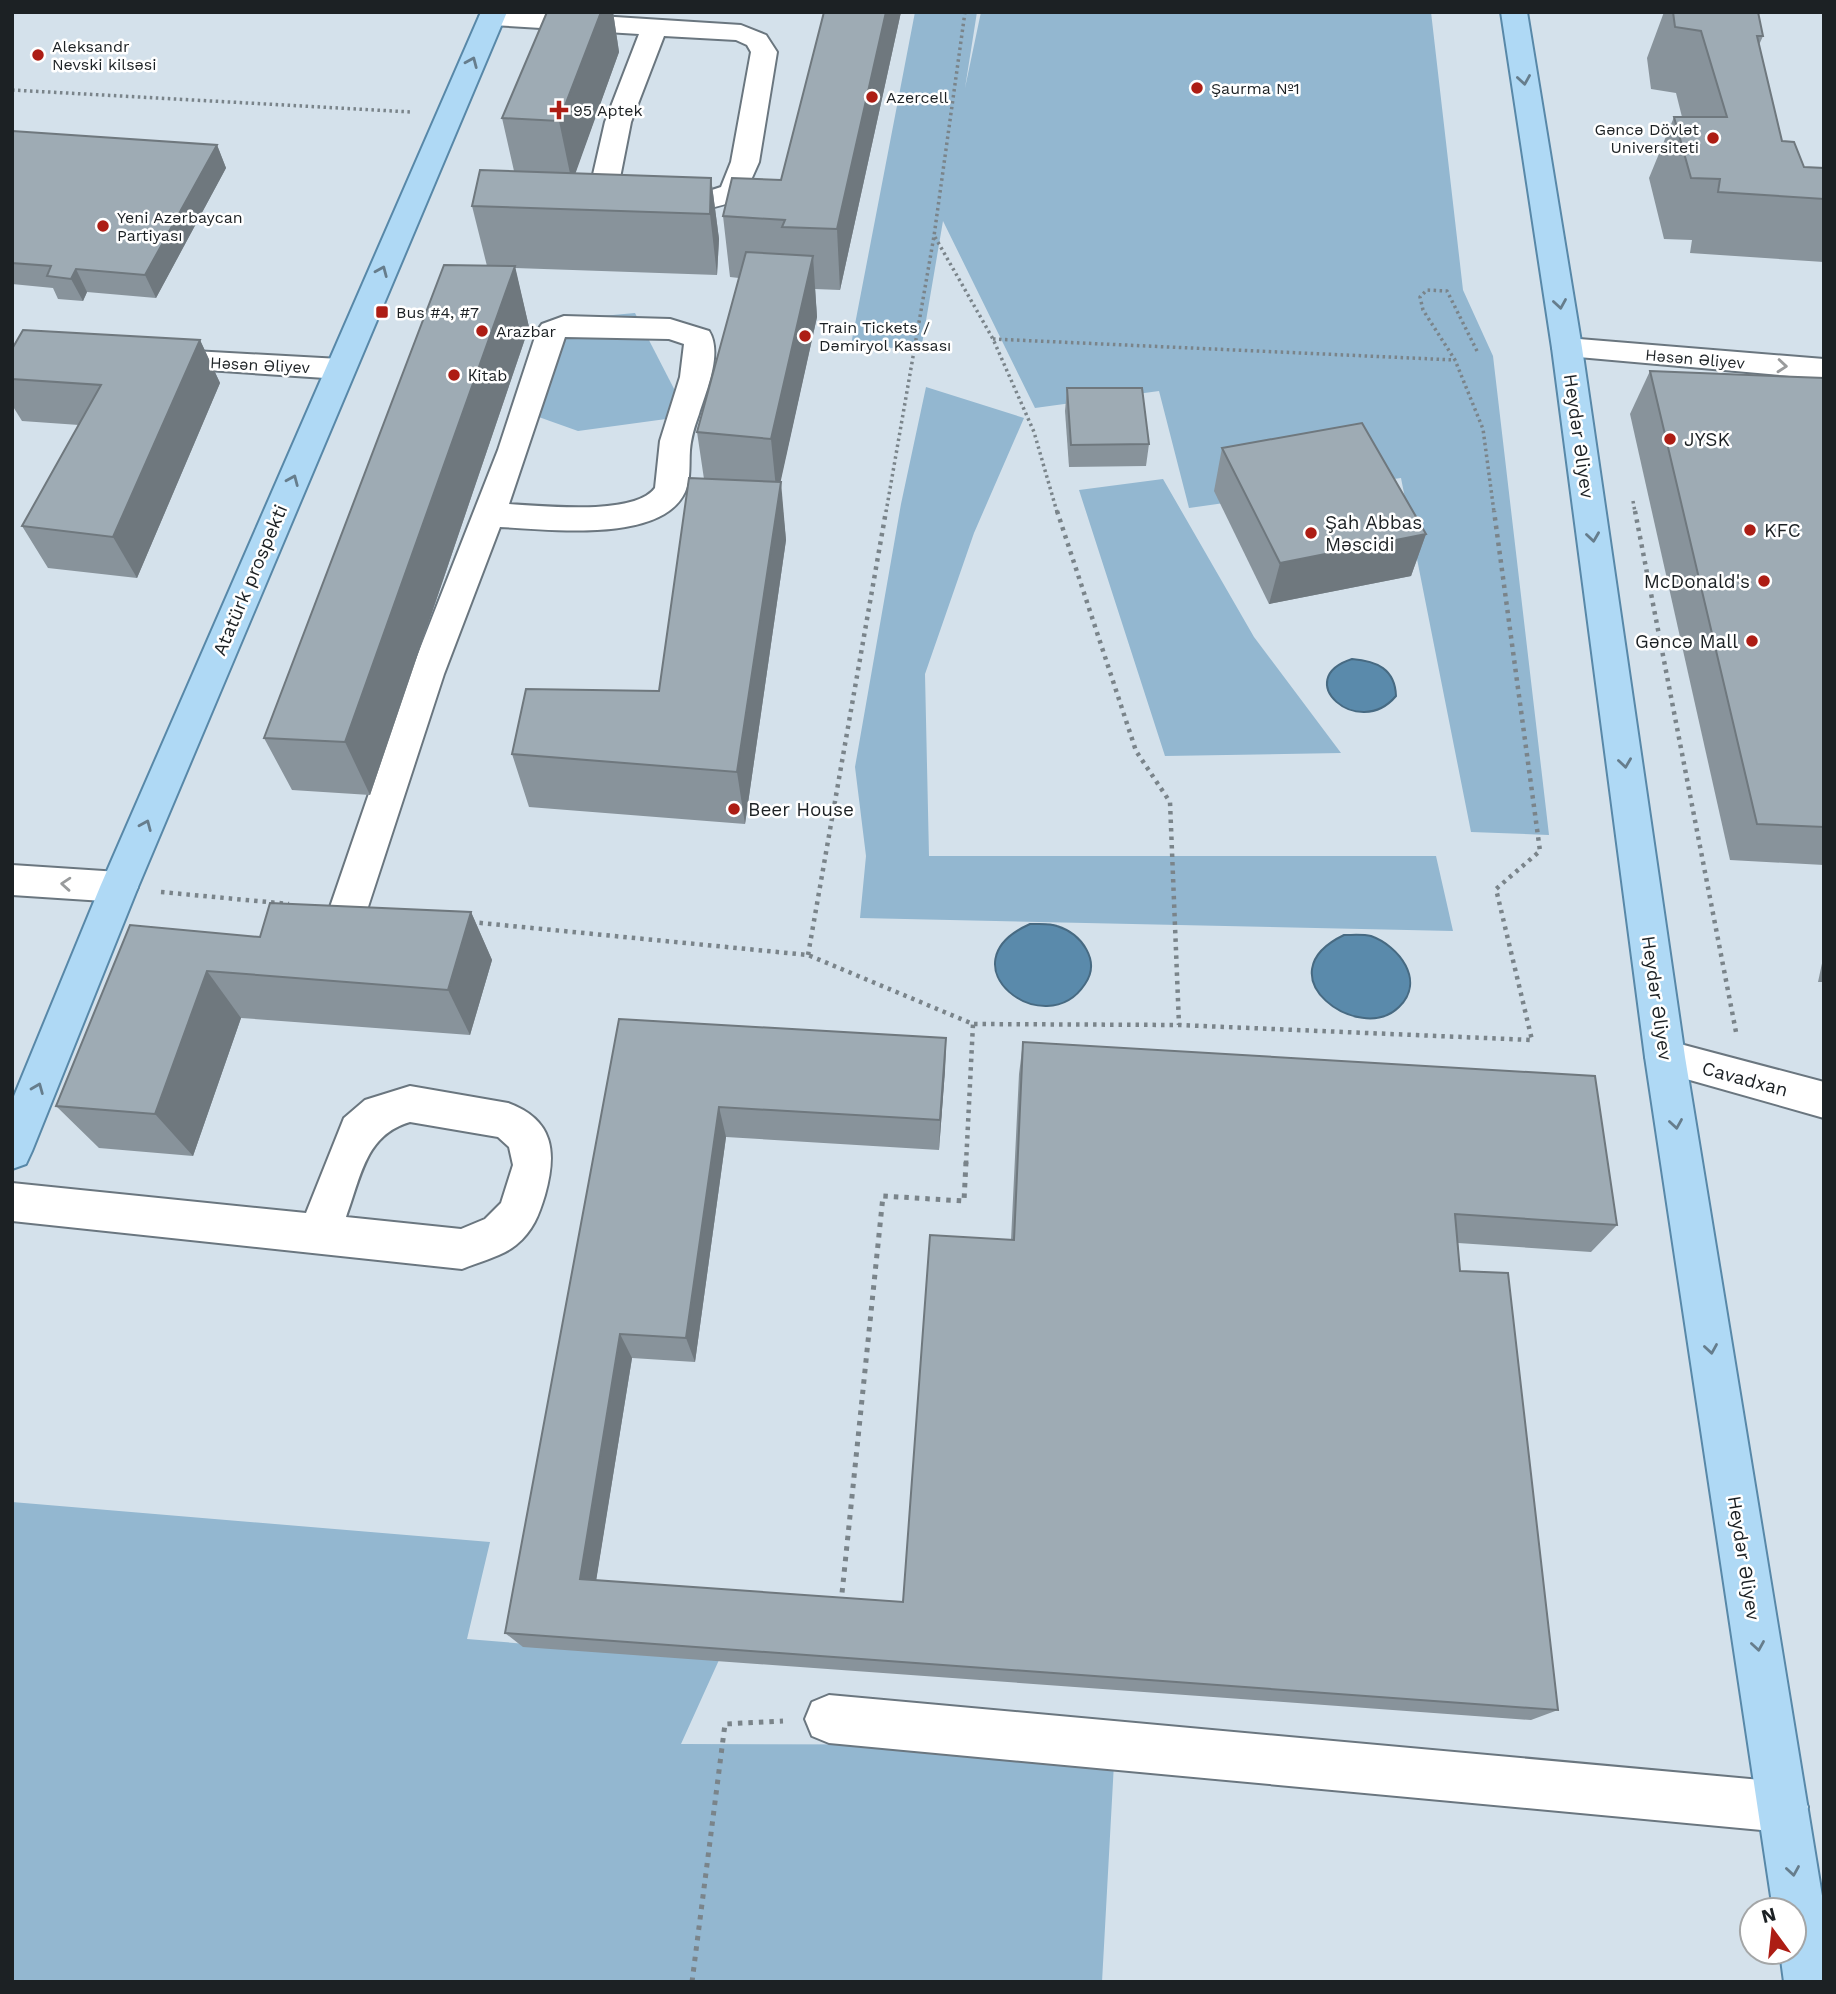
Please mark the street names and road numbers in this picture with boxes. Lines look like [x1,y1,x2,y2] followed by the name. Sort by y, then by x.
[1644,345,1746,373] street label: Həsən Əliyev
[210,353,311,377] street label: Həsən Əliyev
[1559,372,1599,500] street label: Heydər Əliyev
[208,501,292,659] street label: Atatürk prospekti
[1637,934,1677,1062] street label: Heydər Əliyev
[1699,1056,1791,1102] street label: Cavadxan
[1723,1494,1765,1622] street label: Heydər Əliyev

